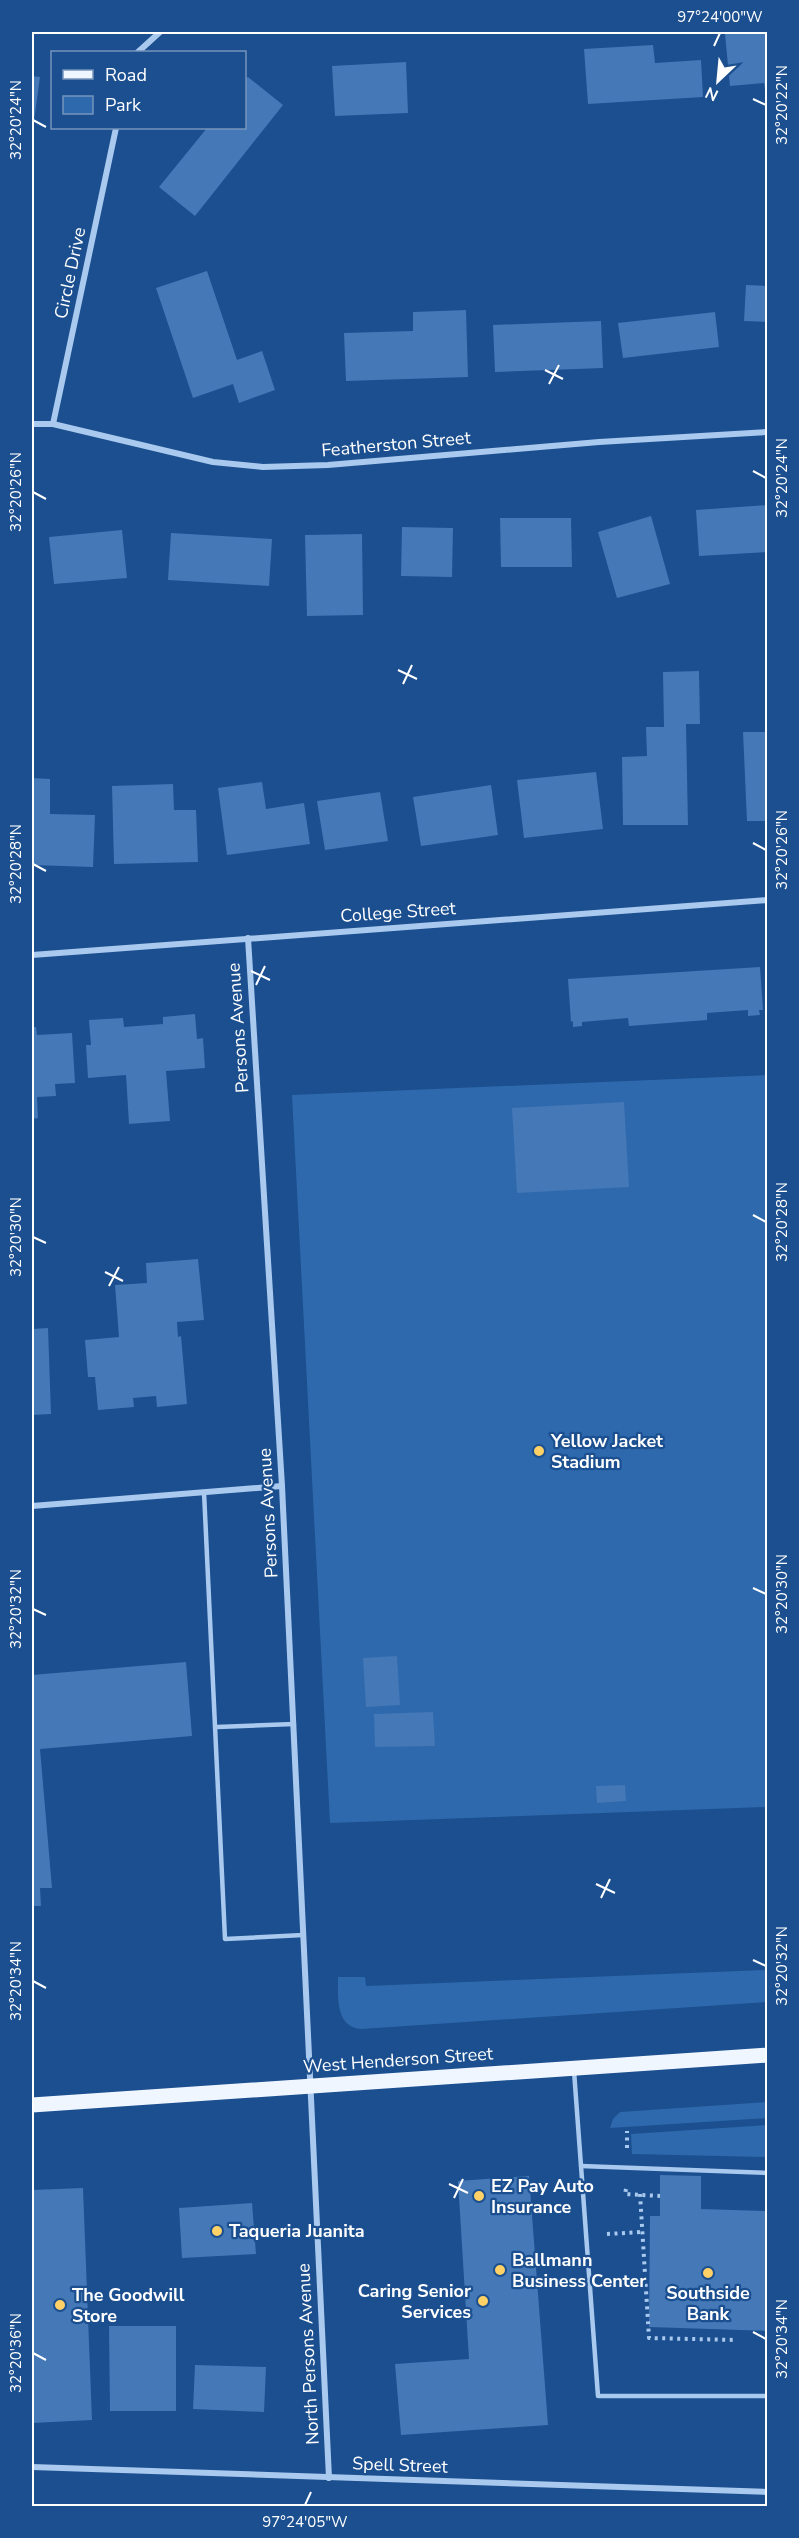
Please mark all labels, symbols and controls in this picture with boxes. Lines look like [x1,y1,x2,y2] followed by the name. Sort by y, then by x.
[677,7,763,27] text: 97°24'00"W
[51,51,246,129] legend
[688,51,748,111] north arrow
[105,63,147,87] text: Road
[772,65,792,145] text: 32°20'22"N
[6,80,26,160] text: 32°20'24"N
[702,81,722,106] text: N
[105,93,142,117] text: Park
[49,225,91,321] street label: Circle Drive
[320,425,472,462] street label: Featherston Street
[772,438,792,518] text: 32°20'24"N
[6,452,26,532] text: 32°20'26"N
[772,810,792,890] text: 32°20'26"N
[6,824,26,904] text: 32°20'28"N
[340,896,457,928] street label: College Street
[221,962,255,1094] street label: Persons Avenue
[772,1182,792,1262] text: 32°20'28"N
[6,1197,26,1277] text: 32°20'30"N
[550,1429,663,1474] place label: Yellow Jacket Stadium
[532,1444,546,1458] marker: Yellow Jacket Stadium
[253,1447,283,1579] street label: Persons Avenue
[772,1554,792,1634] text: 32°20'30"N
[6,1569,26,1649] text: 32°20'32"N
[772,1926,792,2006] text: 32°20'32"N
[6,1941,26,2021] text: 32°20'34"N
[302,2041,494,2079] street label: West Henderson Street
[491,2174,594,2219] place label: EZ Pay Auto Insurance
[472,2189,486,2203] marker: EZ Pay Auto Insurance
[229,2219,365,2243] place label: Taqueria Juanita
[210,2224,224,2238] marker: Taqueria Juanita
[512,2248,646,2293] place label: Ballmann Business Center
[291,2263,325,2445] street label: North Persons Avenue
[493,2263,507,2277] marker: Ballmann Business Center
[701,2266,715,2280] marker: Southside Bank
[358,2279,471,2324] place label: Caring Senior Services
[666,2281,750,2326] place label: Southside Bank
[72,2283,185,2328] place label: The Goodwill Store
[476,2294,490,2308] marker: Caring Senior Services
[53,2298,67,2312] marker: The Goodwill Store
[772,2299,792,2379] text: 32°20'34"N
[6,2313,26,2393] text: 32°20'36"N
[352,2451,449,2479] street label: Spell Street
[262,2512,348,2532] text: 97°24'05"W

